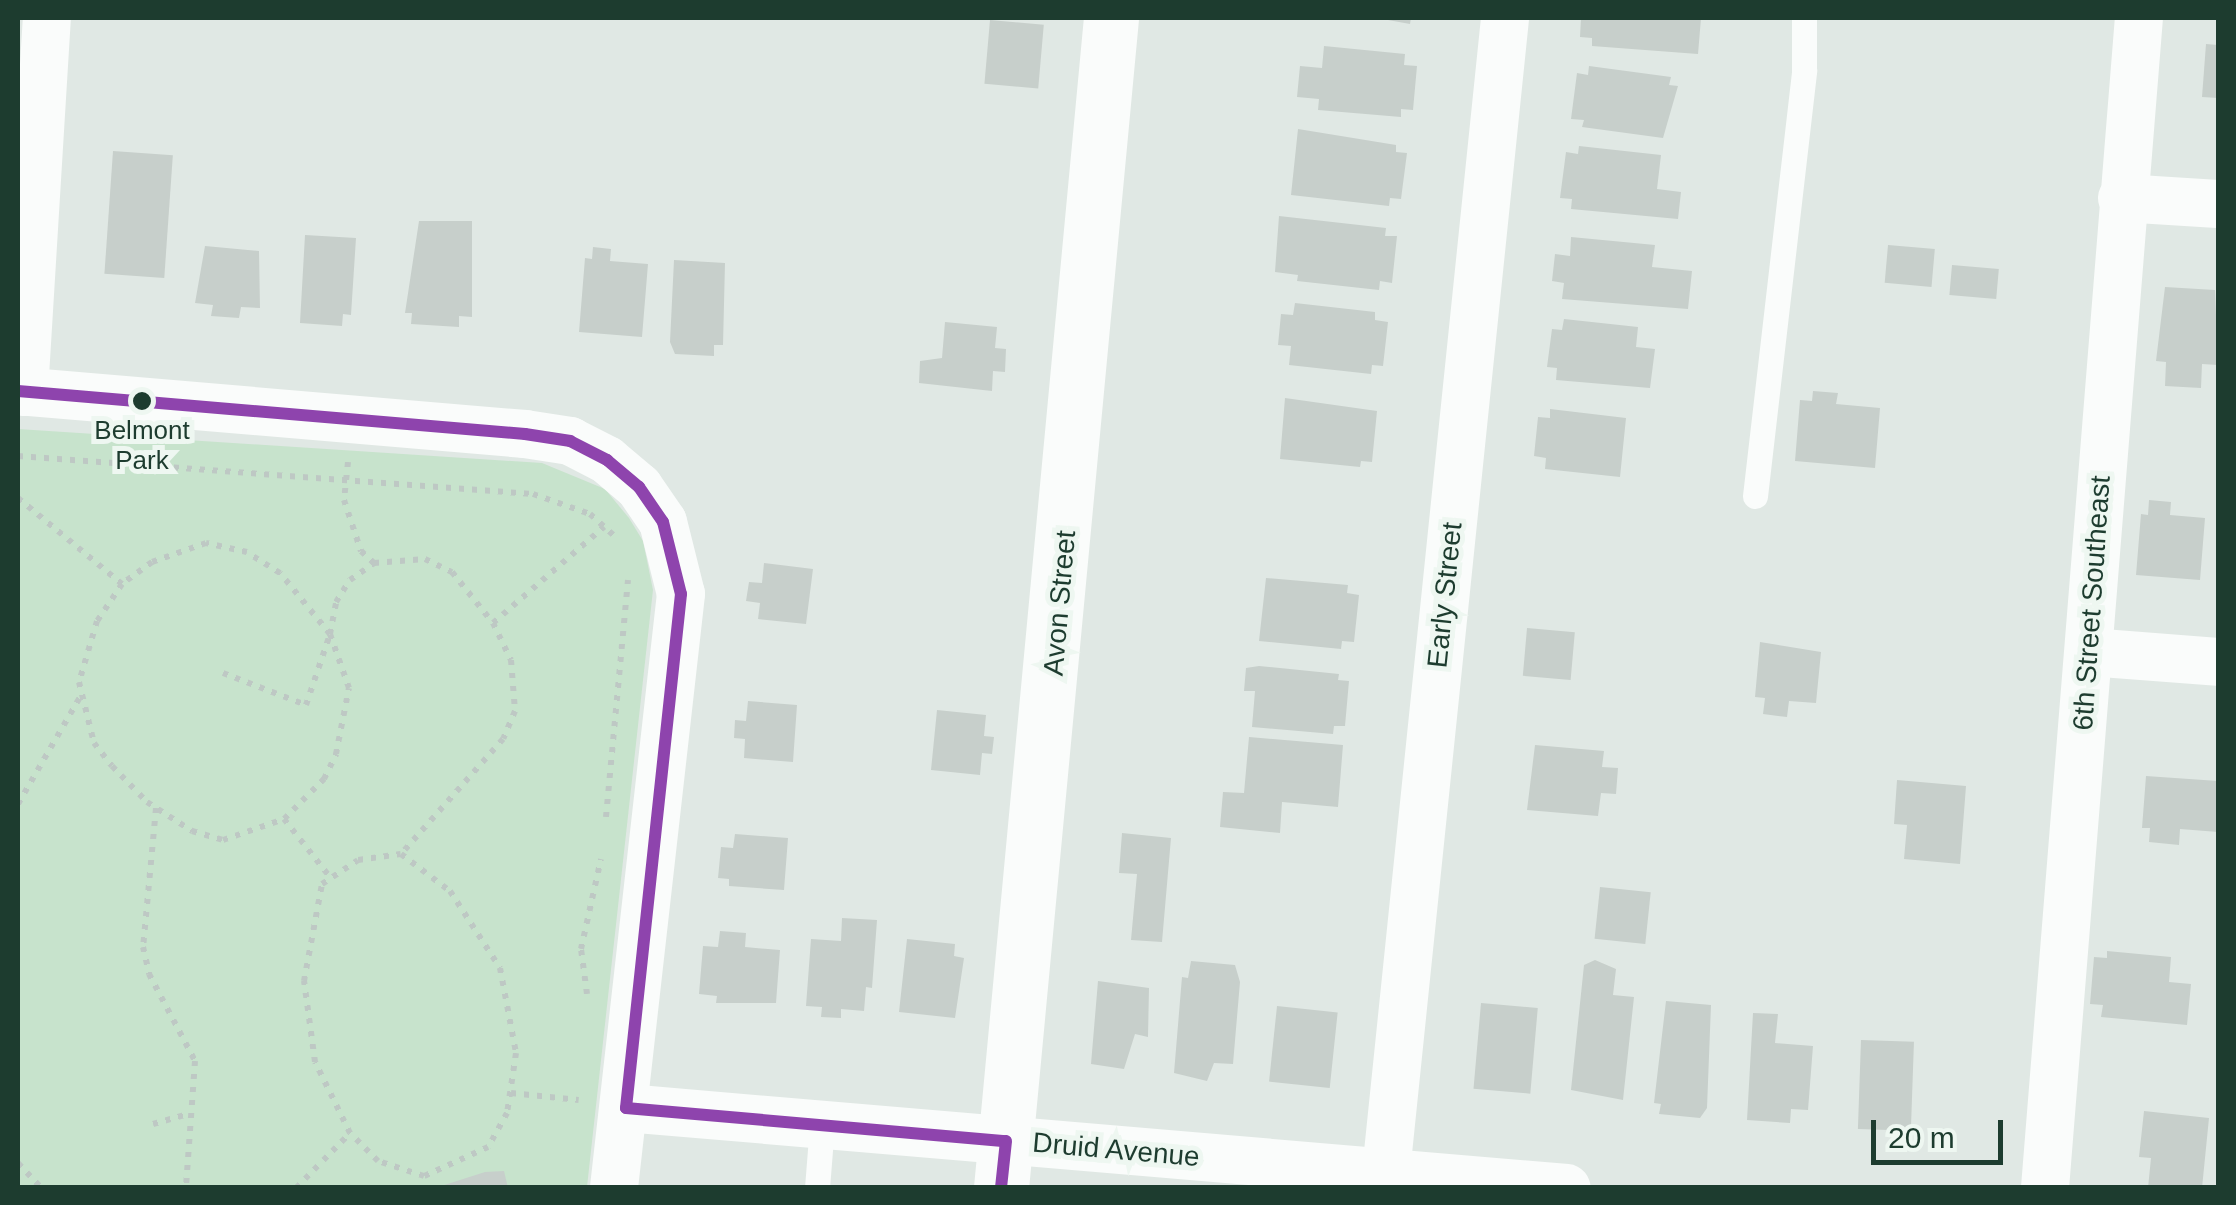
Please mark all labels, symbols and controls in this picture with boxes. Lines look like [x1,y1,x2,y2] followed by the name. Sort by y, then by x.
[132,391,152,411] marker: Belmont Park
[94,415,190,476] place label: Belmont Park
[2066,474,2118,732] street label: 6th Street Southeast
[1421,521,1469,669] street label: Early Street
[1037,529,1083,677] street label: Avon Street
[1876,1100,2008,1162] scale bar
[1888,1121,1955,1154] text: 20 m
[1030,1126,1202,1174] street label: Druid Avenue

